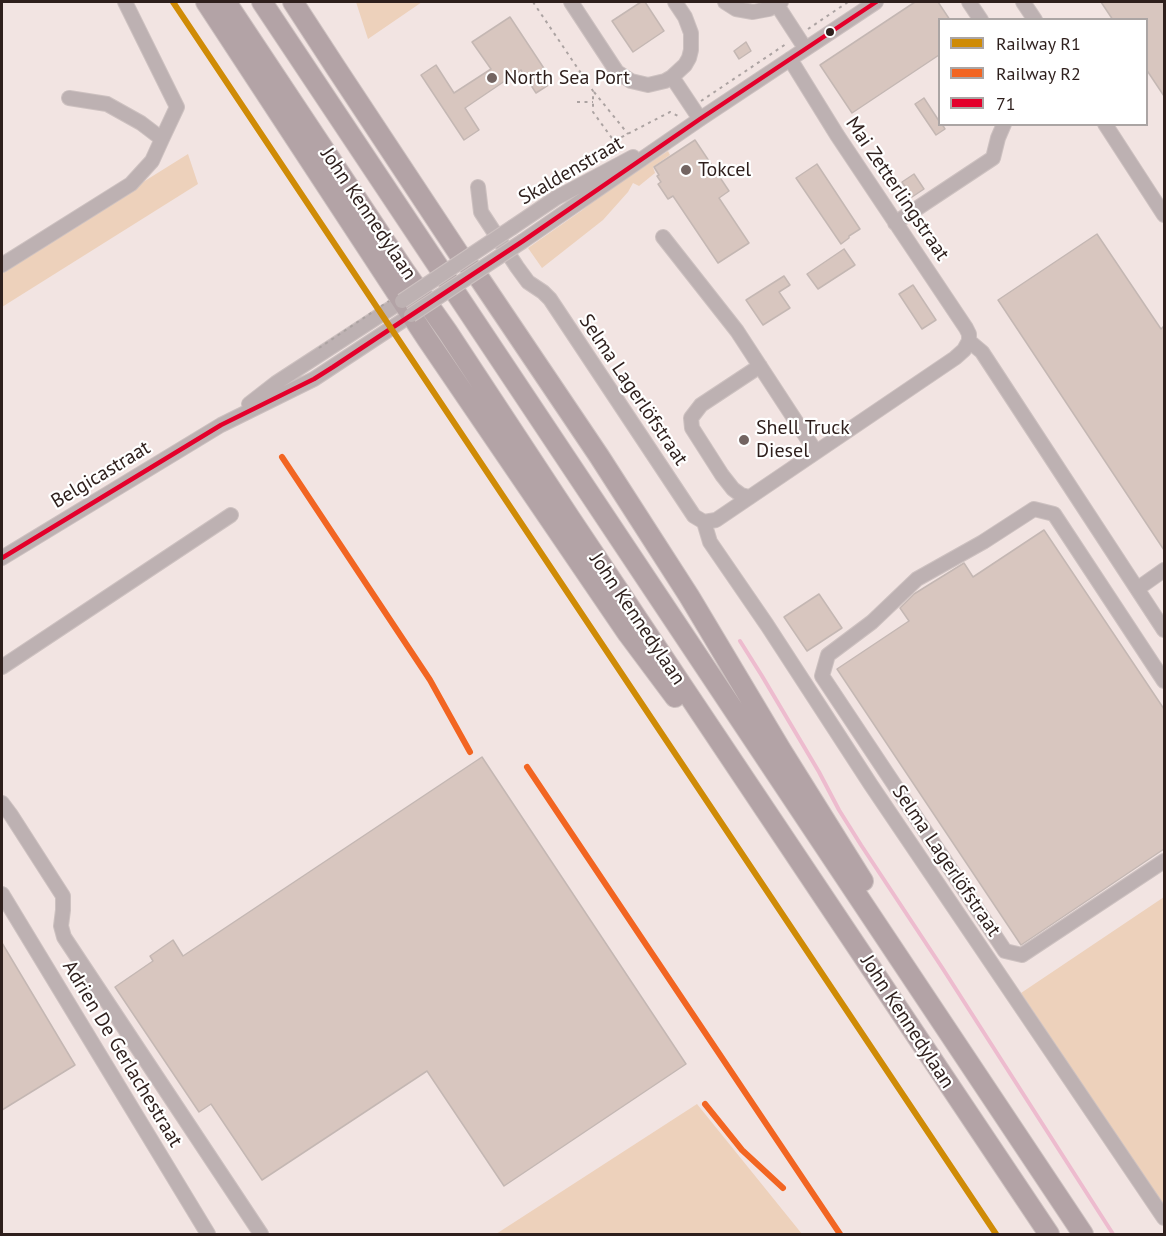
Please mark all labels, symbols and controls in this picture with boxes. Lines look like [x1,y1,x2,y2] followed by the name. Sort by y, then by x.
[938,18,1148,126] legend
[824,26,836,38] unlabelled marker
[996,32,1081,55] text: Railway R1
[996,62,1081,85] text: Railway R2
[504,66,630,90] place label: North Sea Port
[485,71,499,85] marker: North Sea Port
[996,92,1016,115] text: 71
[840,113,954,265] street label: Mai Zetterlingstraat
[515,131,627,211] street label: Skaldenstraat
[315,143,421,285] street label: John Kennedylaan
[698,158,751,182] place label: Tokcel
[679,163,693,177] marker: Tokcel
[574,310,692,470] street label: Selma Lagerlöfstraat
[756,416,850,463] place label: Shell Truck Diesel
[737,433,751,447] marker: Shell Truck Diesel
[47,436,155,514] street label: Belgicastraat
[584,548,690,690] street label: John Kennedylaan
[887,781,1005,941] street label: Selma Lagerlöfstraat
[855,951,959,1093] street label: John Kennedylaan
[57,956,187,1152] street label: Adrien De Gerlachestraat

